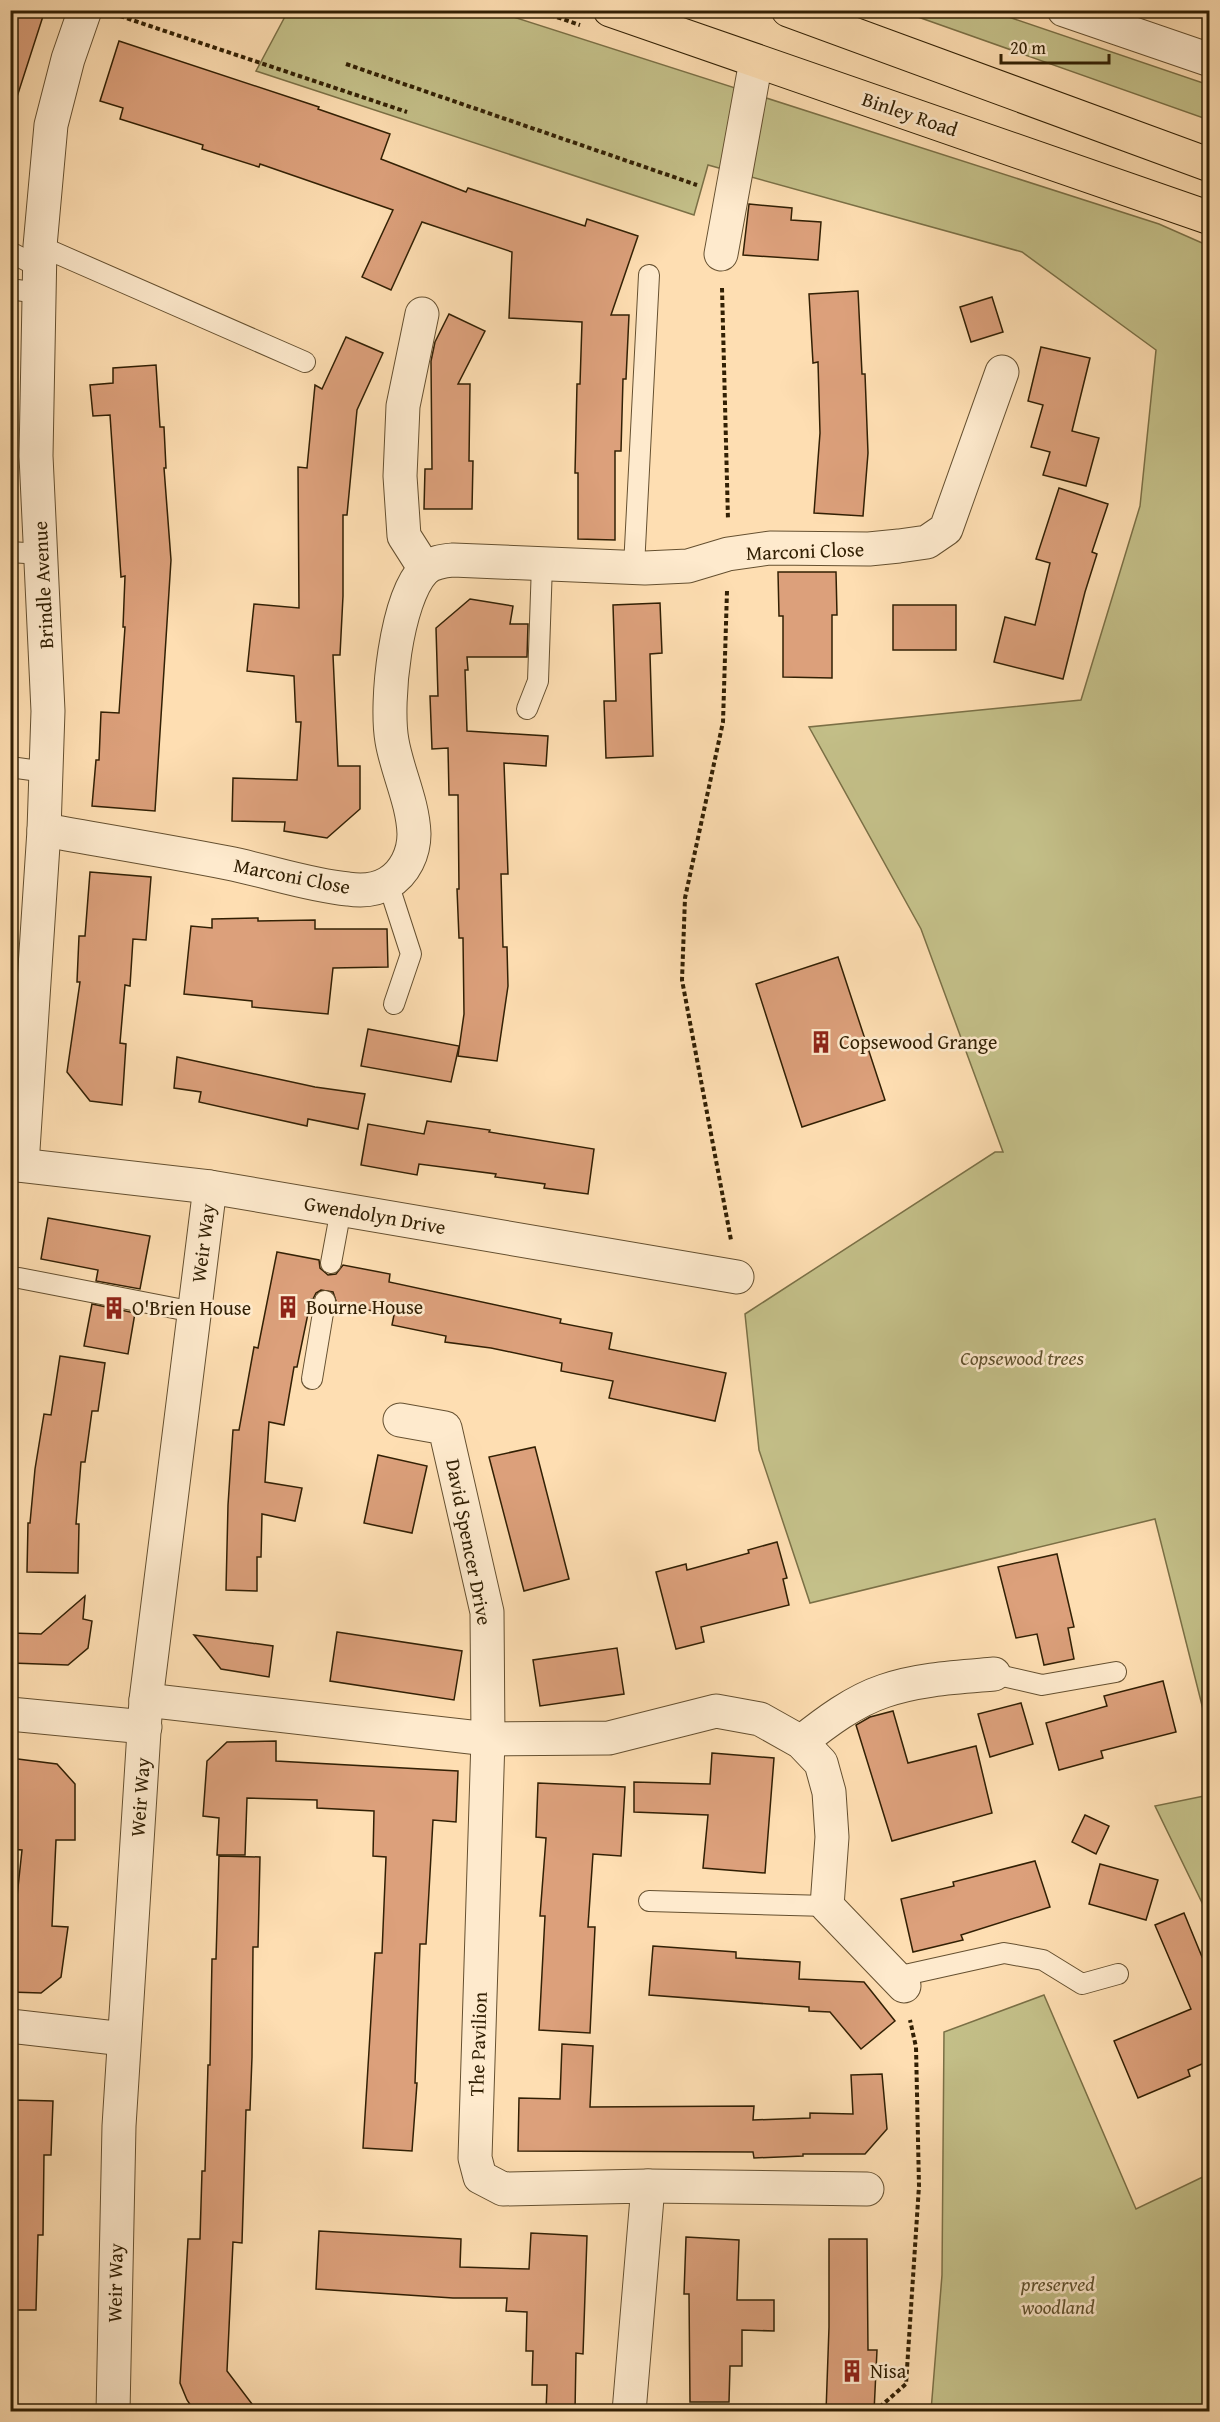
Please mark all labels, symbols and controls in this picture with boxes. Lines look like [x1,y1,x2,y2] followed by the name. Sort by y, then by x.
[1001,27,1109,65] scale bar
[1010,34,1046,61] text: 20 m
[858,84,962,144] street label: Binley Road
[25,520,60,650] street label: Brindle Avenue
[745,534,865,567] street label: Marconi Close
[231,850,353,901] street label: Marconi Close
[839,1027,997,1056] place label: Copsewood Grange
[808,1029,834,1055] building icon: Copsewood Grange
[302,1188,448,1241] street label: Gwendolyn Drive
[183,1202,222,1284] street label: Weir Way
[306,1292,423,1321] place label: Bourne House
[132,1293,251,1322] place label: O'Brien House
[275,1294,301,1320] building icon: Bourne House
[101,1295,127,1321] building icon: O'Brien House
[960,1343,1085,1372] park label: Copsewood trees
[439,1456,500,1628] street label: David Spencer Drive
[122,1756,157,1838] street label: Weir Way
[461,1991,494,2097] street label: The Pavilion
[99,2243,130,2323] street label: Weir Way
[1020,2269,1095,2321] park label: preserved woodland
[870,2356,907,2385] place label: Nisa
[839,2358,865,2384] building icon: Nisa

